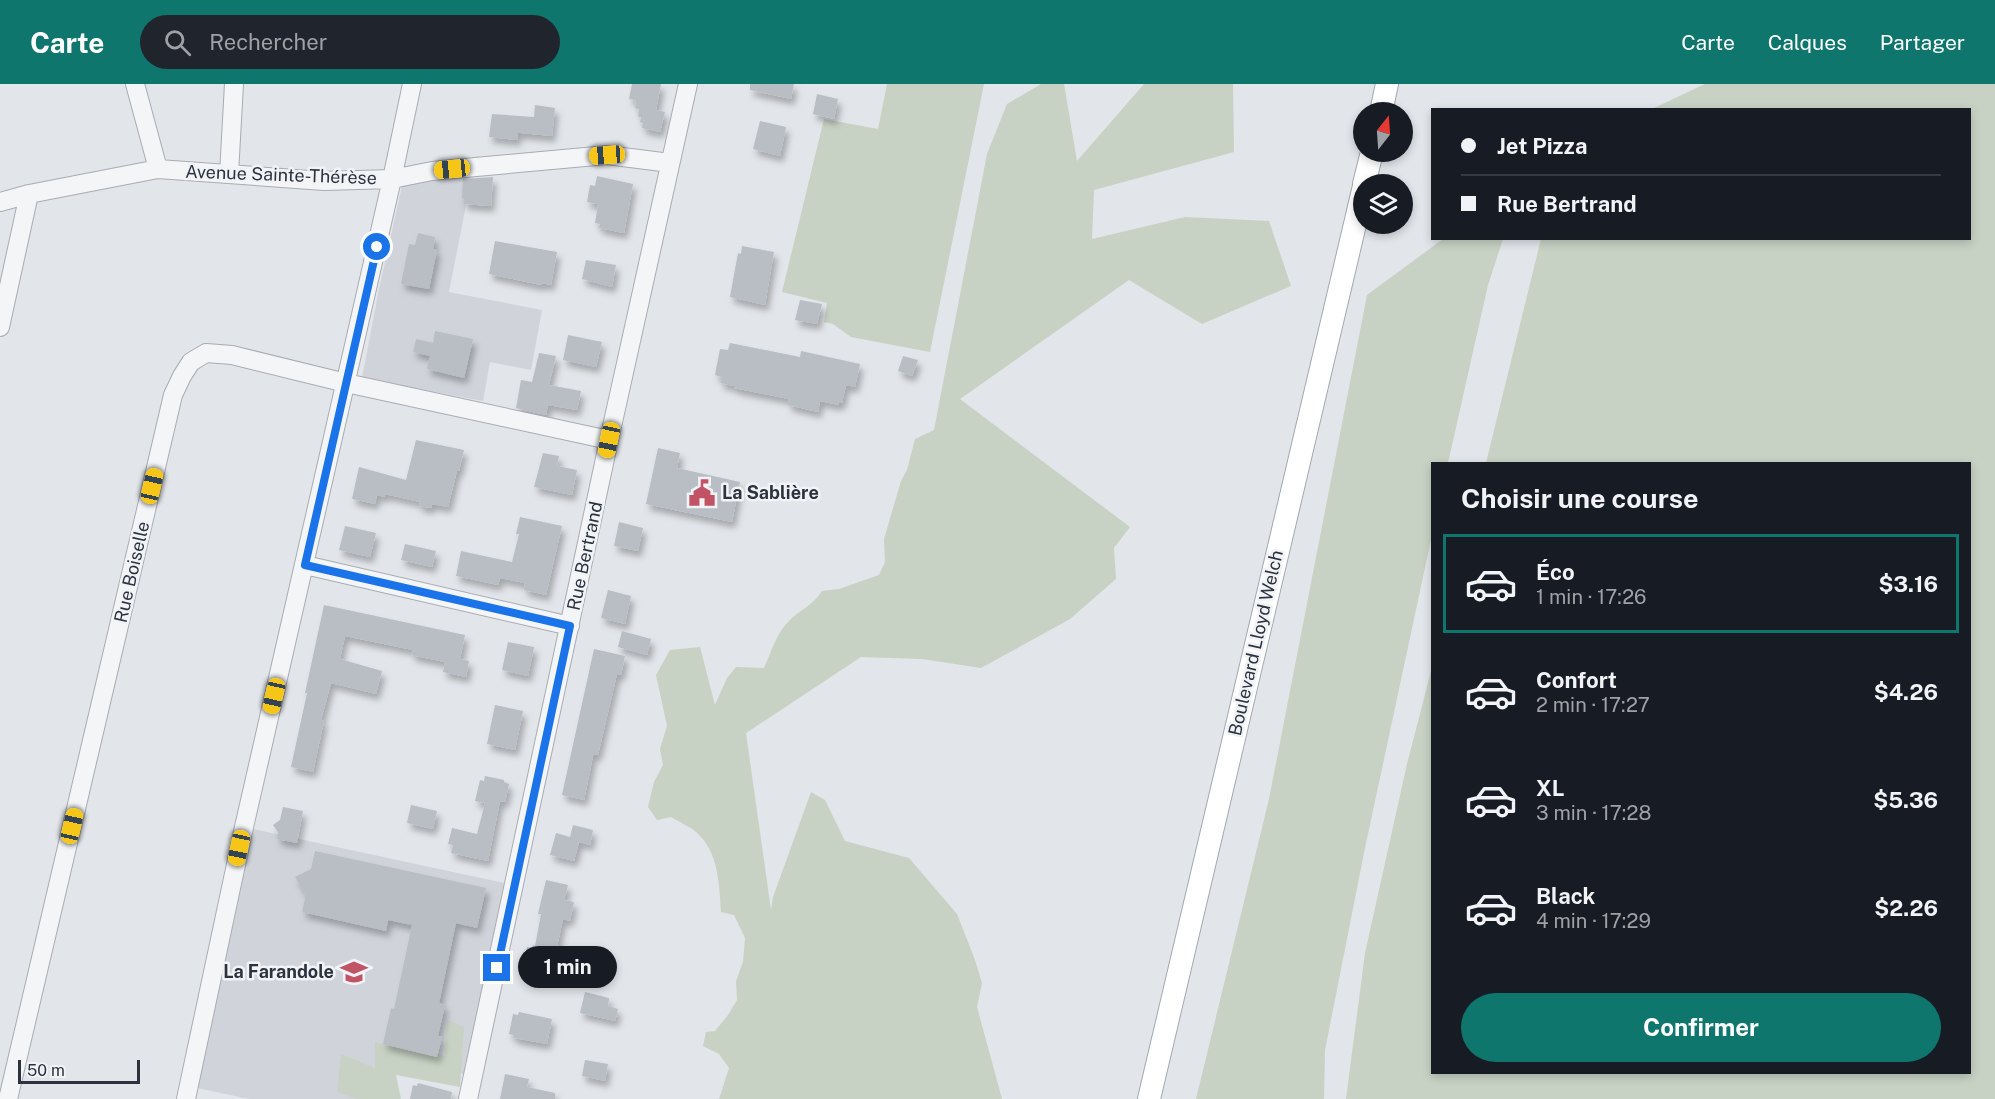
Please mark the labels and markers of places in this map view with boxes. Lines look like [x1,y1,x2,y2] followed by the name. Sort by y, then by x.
[687,478,717,508] public building icon: La Sablière
[722,482,819,503] place label: La Sablière
[339,957,369,987] school or university icon: La Farandole
[223,961,334,982] place label: La Farandole

